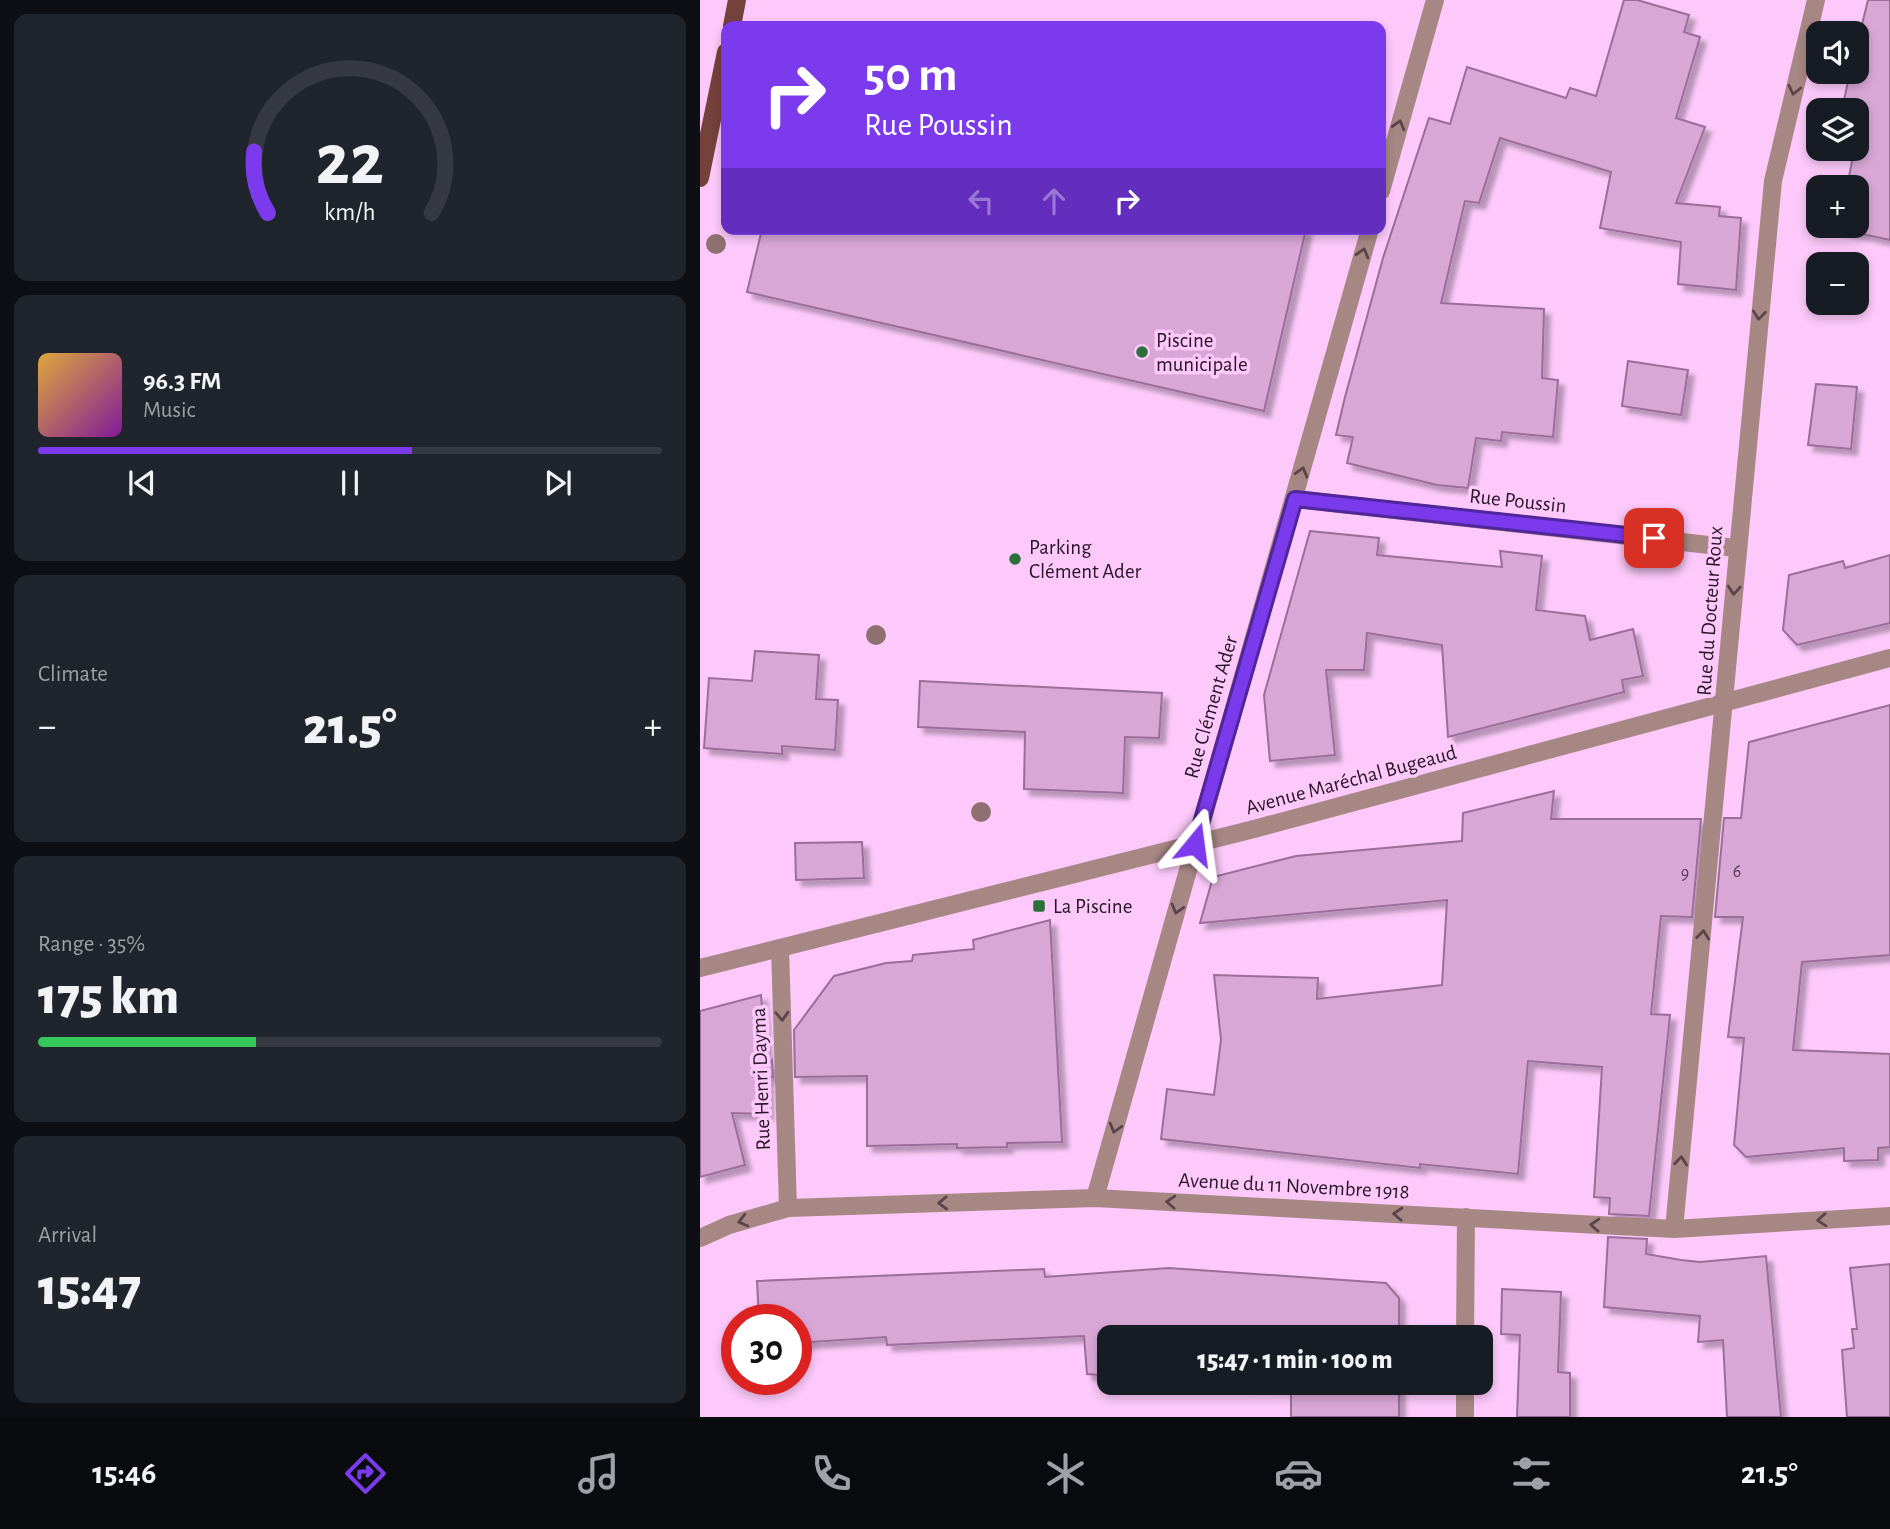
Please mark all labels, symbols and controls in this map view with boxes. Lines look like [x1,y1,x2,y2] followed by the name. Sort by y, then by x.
[1806,21,1869,315] map controls
[1806,21,1869,84] button: sound
[749,49,840,140] icon: right
[864,51,958,100] text: 50 m
[1788,84,1802,96] one-way arrow
[1806,98,1869,161] button: layers
[864,109,1013,141] text: Rue Poussin
[1391,119,1406,131] one-way arrow
[316,126,384,199] text: 22
[1806,175,1869,238] button: +
[962,182,1000,220] icon: left
[1035,182,1073,220] icon: ahead
[1108,182,1146,220] icon: right
[324,200,376,225] text: km/h
[1355,247,1370,259] one-way arrow
[1806,252,1869,315] button: −
[1752,309,1767,320] one-way arrow
[1156,330,1248,375] place label: Piscine municipale
[1134,344,1150,360] marker: Piscine municipale
[143,368,222,394] text: 96.3 FM
[143,399,195,422] text: Music
[123,464,161,502] icon: previous
[331,464,369,502] icon: pause
[539,464,577,502] icon: next
[1294,466,1309,478] one-way arrow
[1468,485,1568,517] street label: Rue Poussin
[1624,508,1684,568] pin
[1635,519,1673,557] icon: arrive
[1694,525,1726,697] street label: Rue du Docteur Roux
[1029,537,1142,582] place label: Parking Clément Ader
[1007,551,1023,567] marker: Parking Clément Ader
[1726,585,1741,596] one-way arrow
[1181,633,1241,781] street label: Rue Clément Ader
[38,663,108,686] text: Climate
[303,701,397,753] text: 21.5°
[38,708,56,746] text: −
[644,708,662,746] text: +
[1243,742,1459,818] street label: Avenue Maréchal Bugeaud
[1158,807,1232,881] position arrow
[1733,863,1741,881] house number: 6
[1681,865,1689,883] house number: 9
[1053,896,1132,917] place label: La Piscine
[1031,898,1047,914] marker: La Piscine
[1171,903,1185,915] one-way arrow
[1695,929,1710,940] one-way arrow
[38,933,145,956] text: Range · 35%
[38,971,179,1023] text: 175 km
[748,1007,774,1151] street label: Rue Henri Dayma
[774,1012,790,1022] one-way arrow
[1109,1122,1123,1134] one-way arrow
[1673,1156,1688,1167] one-way arrow
[1178,1169,1410,1203] street label: Avenue du 11 Novembre 1918
[1165,1195,1176,1210] one-way arrow
[938,1196,949,1211] one-way arrow
[1392,1206,1403,1221] one-way arrow
[1816,1212,1827,1227] one-way arrow
[737,1213,749,1227] one-way arrow
[1589,1217,1600,1232] one-way arrow
[38,1224,97,1247] text: Arrival
[38,1262,141,1314] text: 15:47
[721,1304,812,1395] speed limit sign: 30
[1197,1347,1393,1373] text: 15:47 · 1 min · 100 m
[341,1449,390,1498] icon: directions
[574,1449,623,1498] icon: music
[807,1449,856,1498] icon: phone
[1041,1449,1090,1498] icon: climate
[1274,1449,1323,1498] icon: car
[1507,1449,1556,1498] icon: filters
[92,1457,156,1489] text: 15:46
[1741,1457,1798,1489] text: 21.5°

